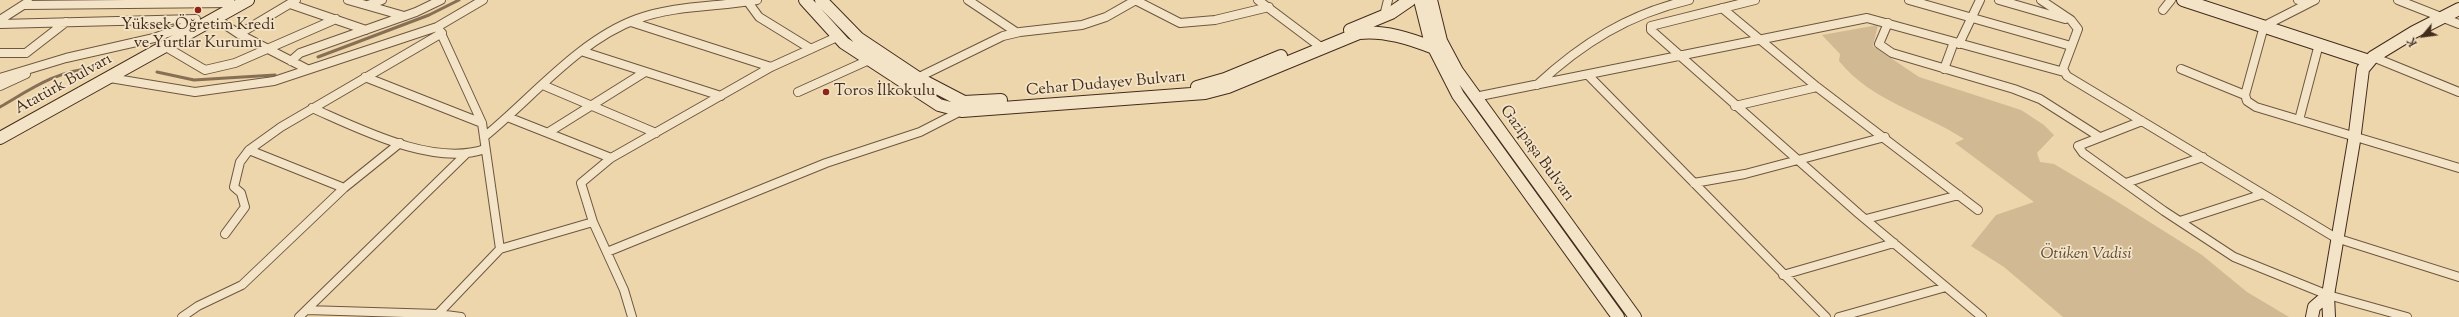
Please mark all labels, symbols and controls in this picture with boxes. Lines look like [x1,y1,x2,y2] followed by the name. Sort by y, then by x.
[193,5,203,15] marker: Yüksek Öğretim Kredi ve Yurtlar Kurumu
[121,16,275,54] place label: Yüksek Öğretim Kredi ve Yurtlar Kurumu
[2403,16,2443,56] north arrow
[2404,34,2421,49] text: K
[12,50,116,120] street label: Atatürk Bulvarı
[1025,68,1187,102] street label: Cehar Dudayev Bulvarı
[834,82,935,102] place label: Toros İlkokulu
[821,87,831,97] marker: Toros İlkokulu
[1495,102,1577,206] street label: Gazipaşa Bulvarı
[2041,245,2131,265] park label: Ötüken Vadisi

